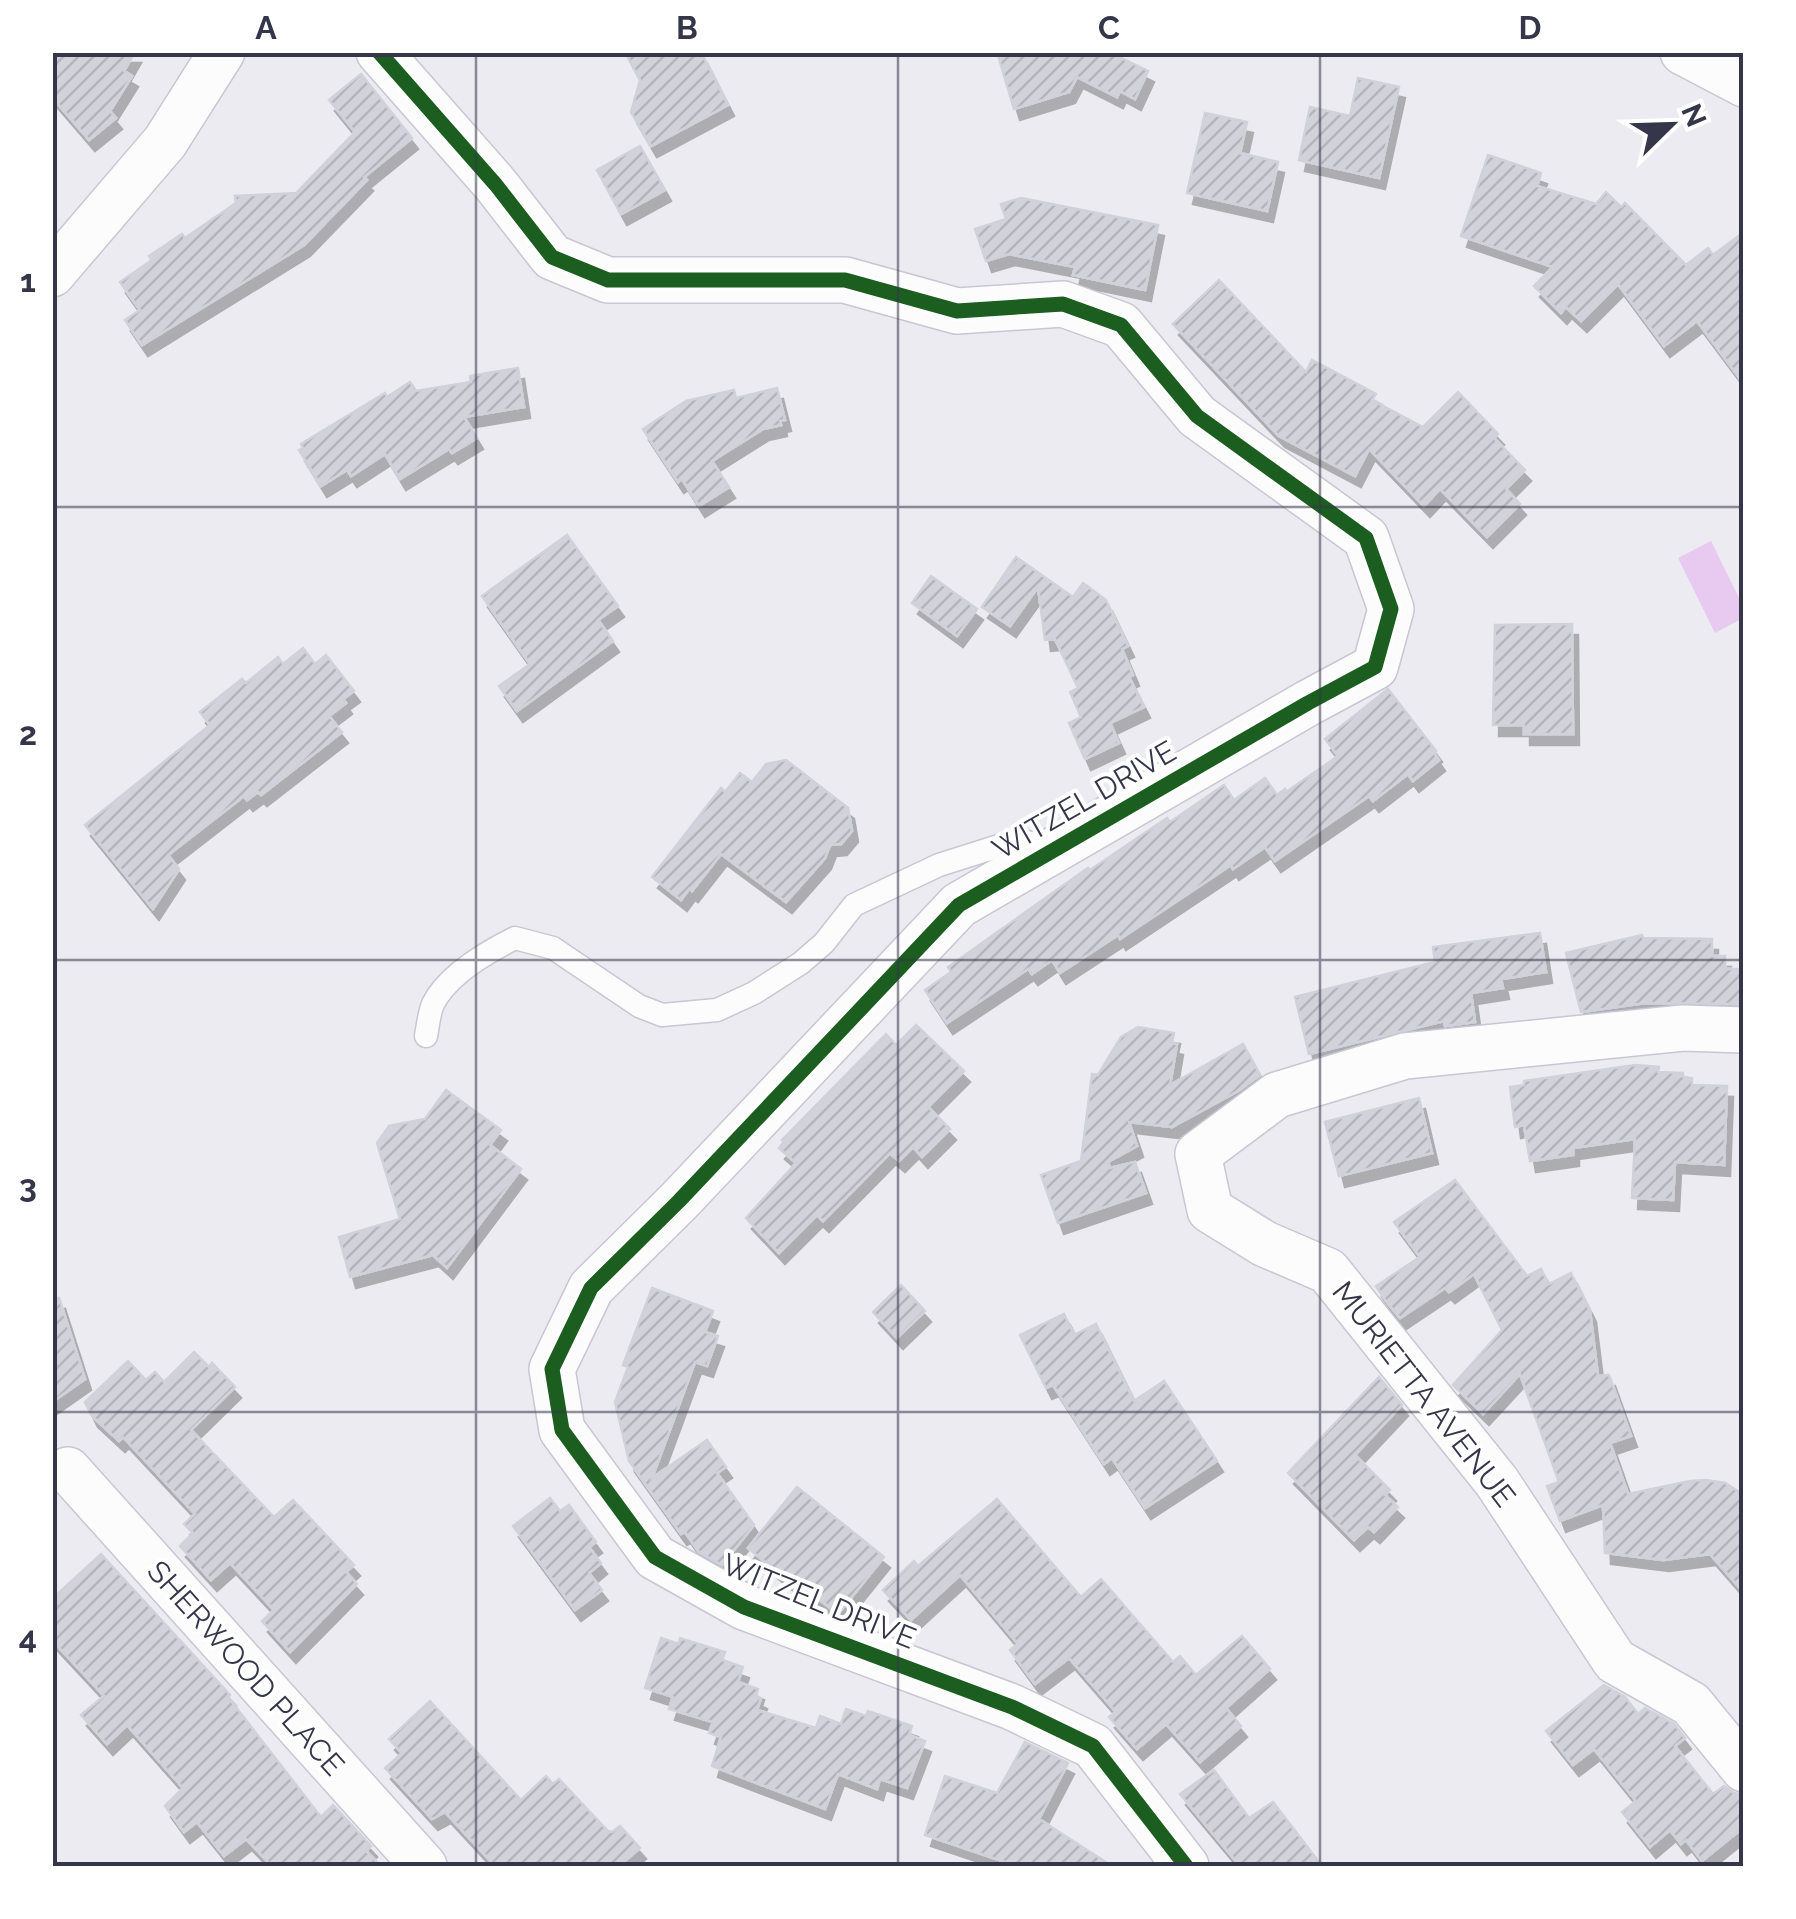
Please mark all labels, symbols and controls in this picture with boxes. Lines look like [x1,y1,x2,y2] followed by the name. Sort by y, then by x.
[255,9,277,46] text: A
[676,9,698,46] text: B
[1098,9,1120,46] text: C
[1519,9,1541,46] text: D
[1621,75,1721,175] north arrow
[1674,99,1713,132] text: N
[20,262,36,299] text: 1
[19,715,37,752] text: 2
[986,733,1182,867] street label: WITZEL DRIVE
[19,1167,37,1204] text: 3
[1325,1274,1523,1514] street label: MURIETTA AVENUE
[717,1546,921,1656] street label: WITZEL DRIVE
[140,1553,352,1783] street label: SHERWOOD PLACE
[19,1619,37,1656] text: 4

